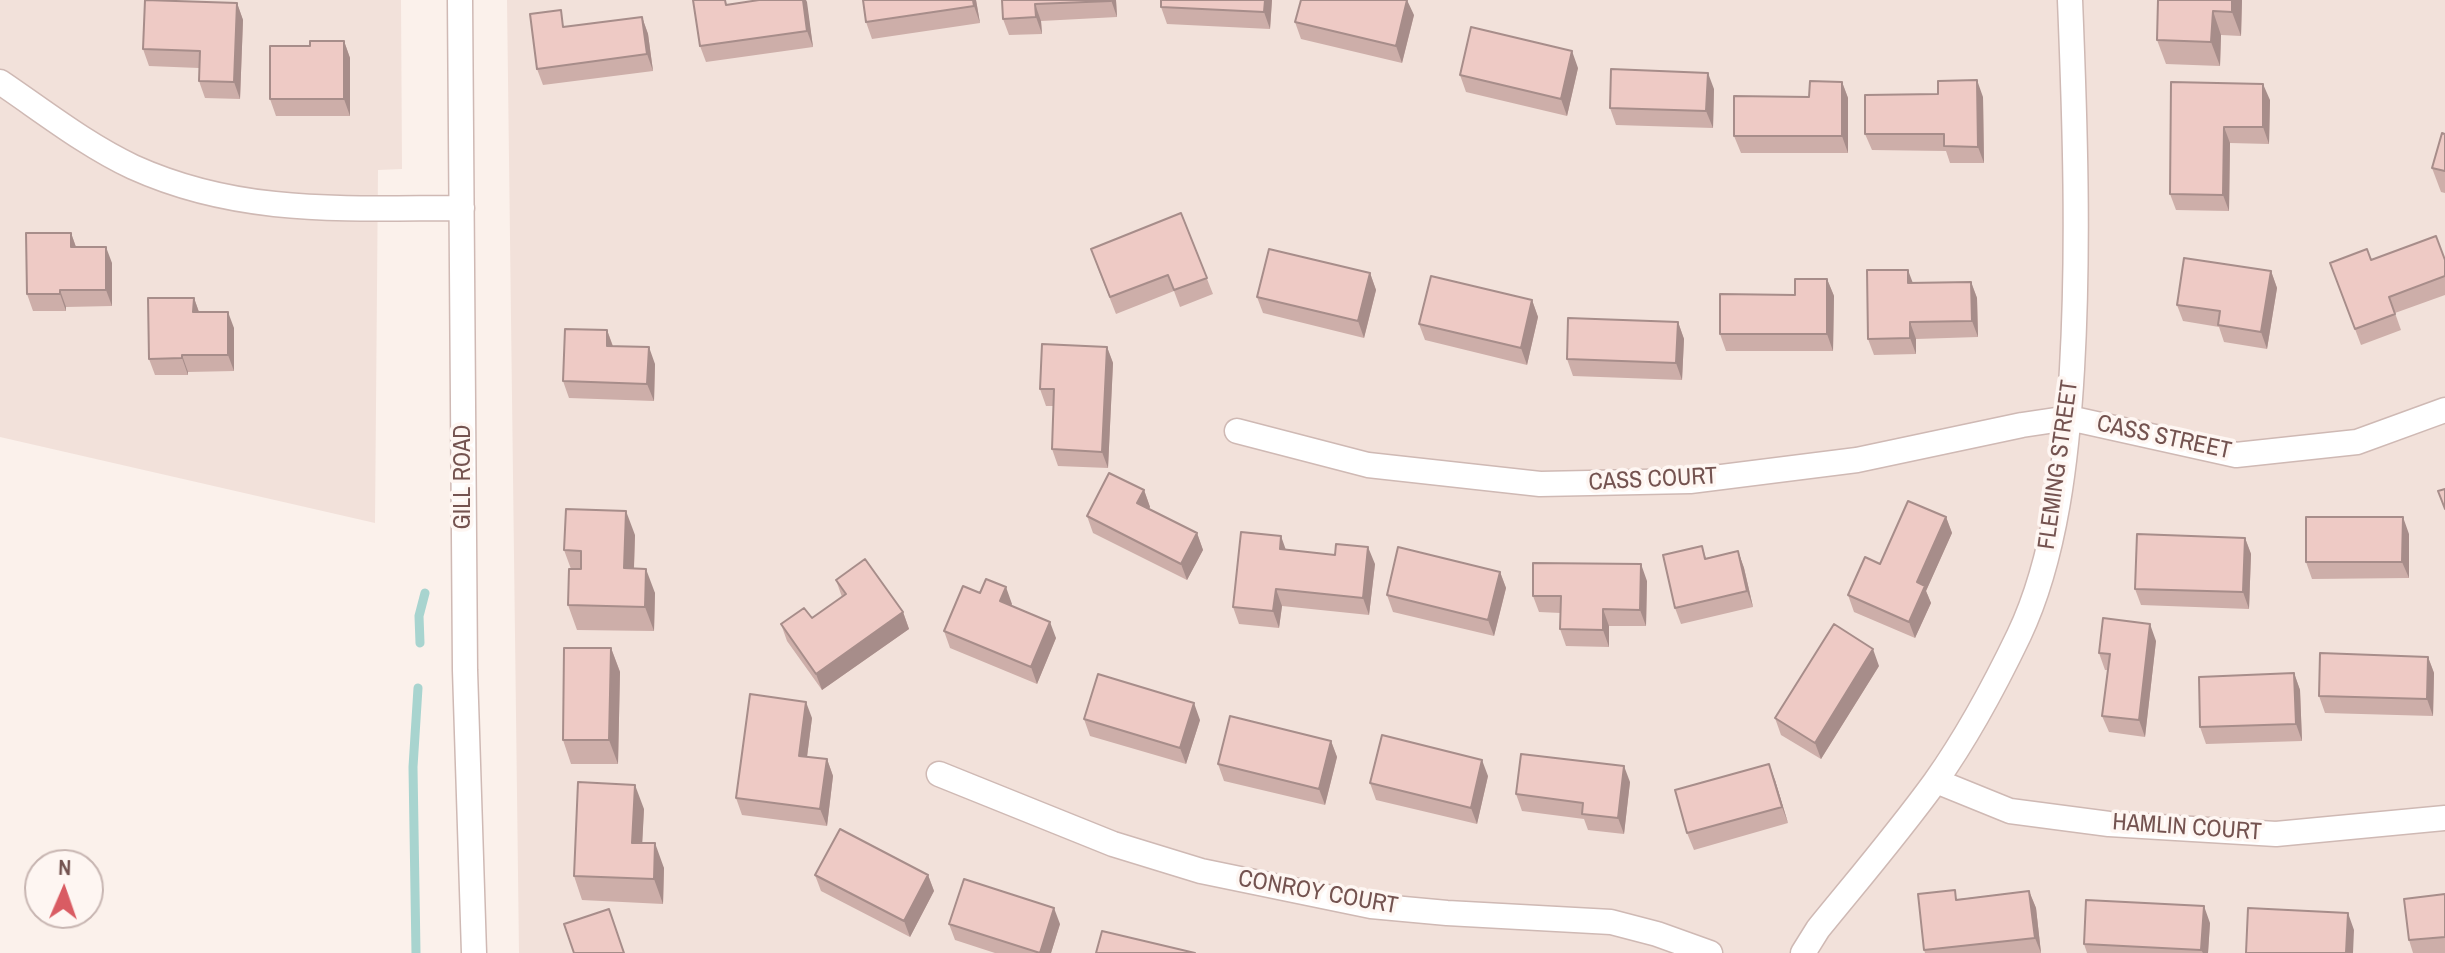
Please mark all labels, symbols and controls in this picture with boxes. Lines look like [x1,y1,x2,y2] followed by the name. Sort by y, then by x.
[2033,379,2085,551] street label: FLEMING STREET
[2094,410,2234,466] street label: CASS STREET
[450,425,478,529] street label: GILL ROAD
[1588,462,1718,498] street label: CASS COURT
[2111,808,2263,848] street label: HAMLIN COURT
[24,849,104,929] north arrow
[58,852,72,882] text: N
[1236,865,1400,921] street label: CONROY COURT

